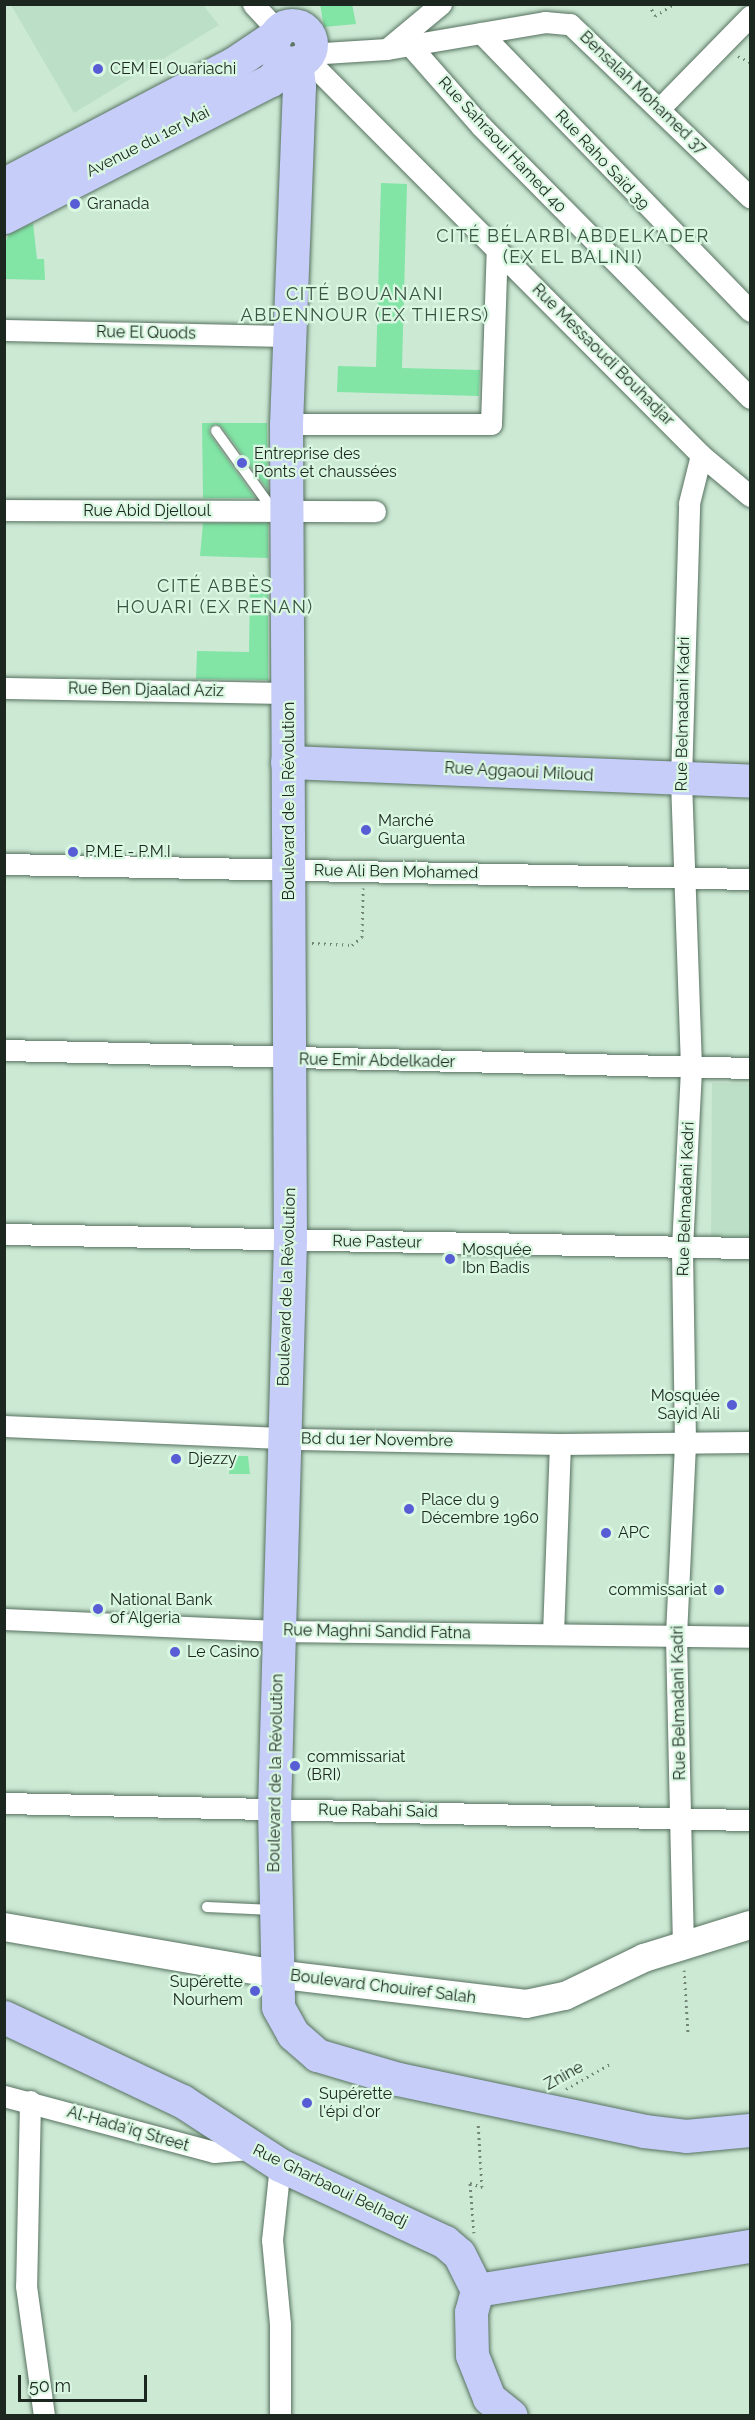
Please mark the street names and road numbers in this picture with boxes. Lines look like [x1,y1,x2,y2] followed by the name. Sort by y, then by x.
[576,27,710,159] street label: Bensalah Mohamed 37
[434,73,570,217] street label: Rue Sahraoui Hamed 40
[83,103,213,181] street label: Avenue du 1er Mai
[551,106,653,214] street label: Rue Raho Saïd 39
[528,280,678,430] street label: Rue Messaoudi Bouhadjar
[96,323,196,343] street label: Rue El Quods
[83,501,211,521] street label: Rue Abid Djelloul
[672,636,694,792] street label: Rue Belmadani Kadri
[68,679,224,701] street label: Rue Ben Djaalad Aziz
[279,702,299,900] street label: Boulevard de la Révolution
[444,758,594,786] street label: Rue Aggaoui Miloud
[313,861,479,883] street label: Rue Ali Ben Mohamed
[298,1050,456,1072] street label: Rue Emir Abdelkader
[674,1121,698,1277] street label: Rue Belmadani Kadri
[274,1187,300,1387] street label: Boulevard de la Révolution
[332,1232,422,1252] street label: Rue Pasteur
[301,1429,453,1451] street label: Bd du 1er Novembre
[283,1621,471,1643] street label: Rue Maghni Sandid Fatna
[668,1625,690,1781] street label: Rue Belmadani Kadri
[265,1673,287,1873] street label: Boulevard de la Révolution
[318,1800,438,1822] street label: Rue Rabahi Said
[289,1966,477,2008] street label: Boulevard Chouiref Salah
[541,2058,587,2094] street label: Znine
[65,2102,191,2156] street label: Al-Hada'iq Street
[250,2140,410,2232] street label: Rue Gharbaoui Belhadj

